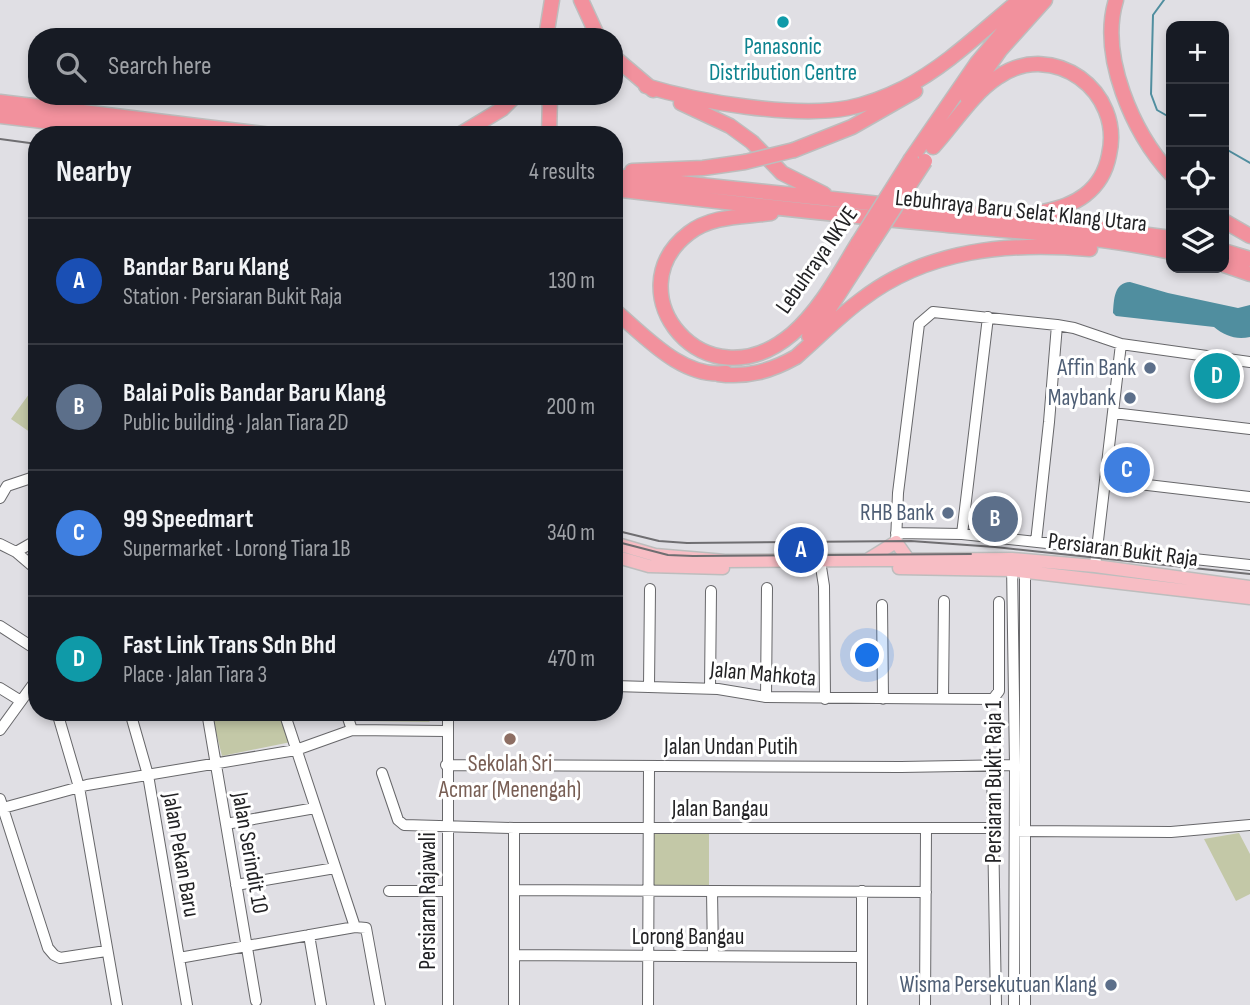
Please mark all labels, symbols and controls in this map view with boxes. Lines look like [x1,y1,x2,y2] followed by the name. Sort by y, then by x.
[775,14,791,30] marker: Panasonic Distribution Centre
[1166,21,1229,273] map controls
[1166,21,1229,84] button: +
[28,28,623,105] search box
[709,33,857,87] place label: Panasonic Distribution Centre
[52,48,90,86] icon: search
[108,51,211,82] text: Search here
[1166,84,1229,147] button: −
[1166,147,1229,210] button: locate
[56,154,132,190] text: Nearby
[529,158,595,186] text: 4 results
[894,184,1148,238] street label: Lebuhraya Baru Selat Klang Utara
[770,201,864,319] street label: Lebuhraya NKVE
[1166,210,1229,273] button: layers
[123,252,290,283] text: Bandar Baru Klang
[74,267,84,295] text: A
[549,267,595,295] text: 130 m
[123,283,342,311] text: Station · Persiaran Bukit Raja
[1194,350,1240,402] pin: D
[1056,354,1136,382] place label: Affin Bank
[1142,360,1158,376] marker: Affin Bank
[123,378,386,409] text: Balai Polis Bandar Baru Klang
[1048,384,1116,412] place label: Maybank
[1122,390,1138,406] marker: Maybank
[74,393,84,421] text: B
[547,393,595,421] text: 200 m
[123,409,348,437] text: Public building · Jalan Tiara 2D
[1104,444,1150,496] pin: C
[972,493,1018,545] pin: B
[860,499,934,527] place label: RHB Bank
[123,504,253,535] text: 99 Speedmart
[940,505,956,521] marker: RHB Bank
[73,519,85,547] text: C
[547,519,595,547] text: 340 m
[778,524,824,576] pin: A
[1046,527,1200,573] street label: Persiaran Bukit Raja
[123,535,350,563] text: Supermarket · Lorong Tiara 1B
[123,630,336,661] text: Fast Link Trans Sdn Bhd
[850,638,884,672] your location
[73,645,85,673] text: D
[548,645,595,673] text: 470 m
[708,655,817,693] street label: Jalan Mahkota
[123,661,267,689] text: Place · Jalan Tiara 3
[980,701,1008,863] street label: Persiaran Bukit Raja 1
[502,731,518,747] marker: Sekolah Sri Acmar (Menengah)
[663,733,798,761] street label: Jalan Undan Putih
[438,750,581,804] place label: Sekolah Sri Acmar (Menengah)
[225,789,274,916] street label: Jalan Serindit 10
[156,790,206,919] street label: Jalan Pekan Baru
[671,795,768,823] street label: Jalan Bangau
[414,832,442,970] street label: Persiaran Rajawali
[632,923,744,951] street label: Lorong Bangau
[899,971,1097,999] place label: Wisma Persekutuan Klang
[1103,977,1119,993] marker: Wisma Persekutuan Klang

